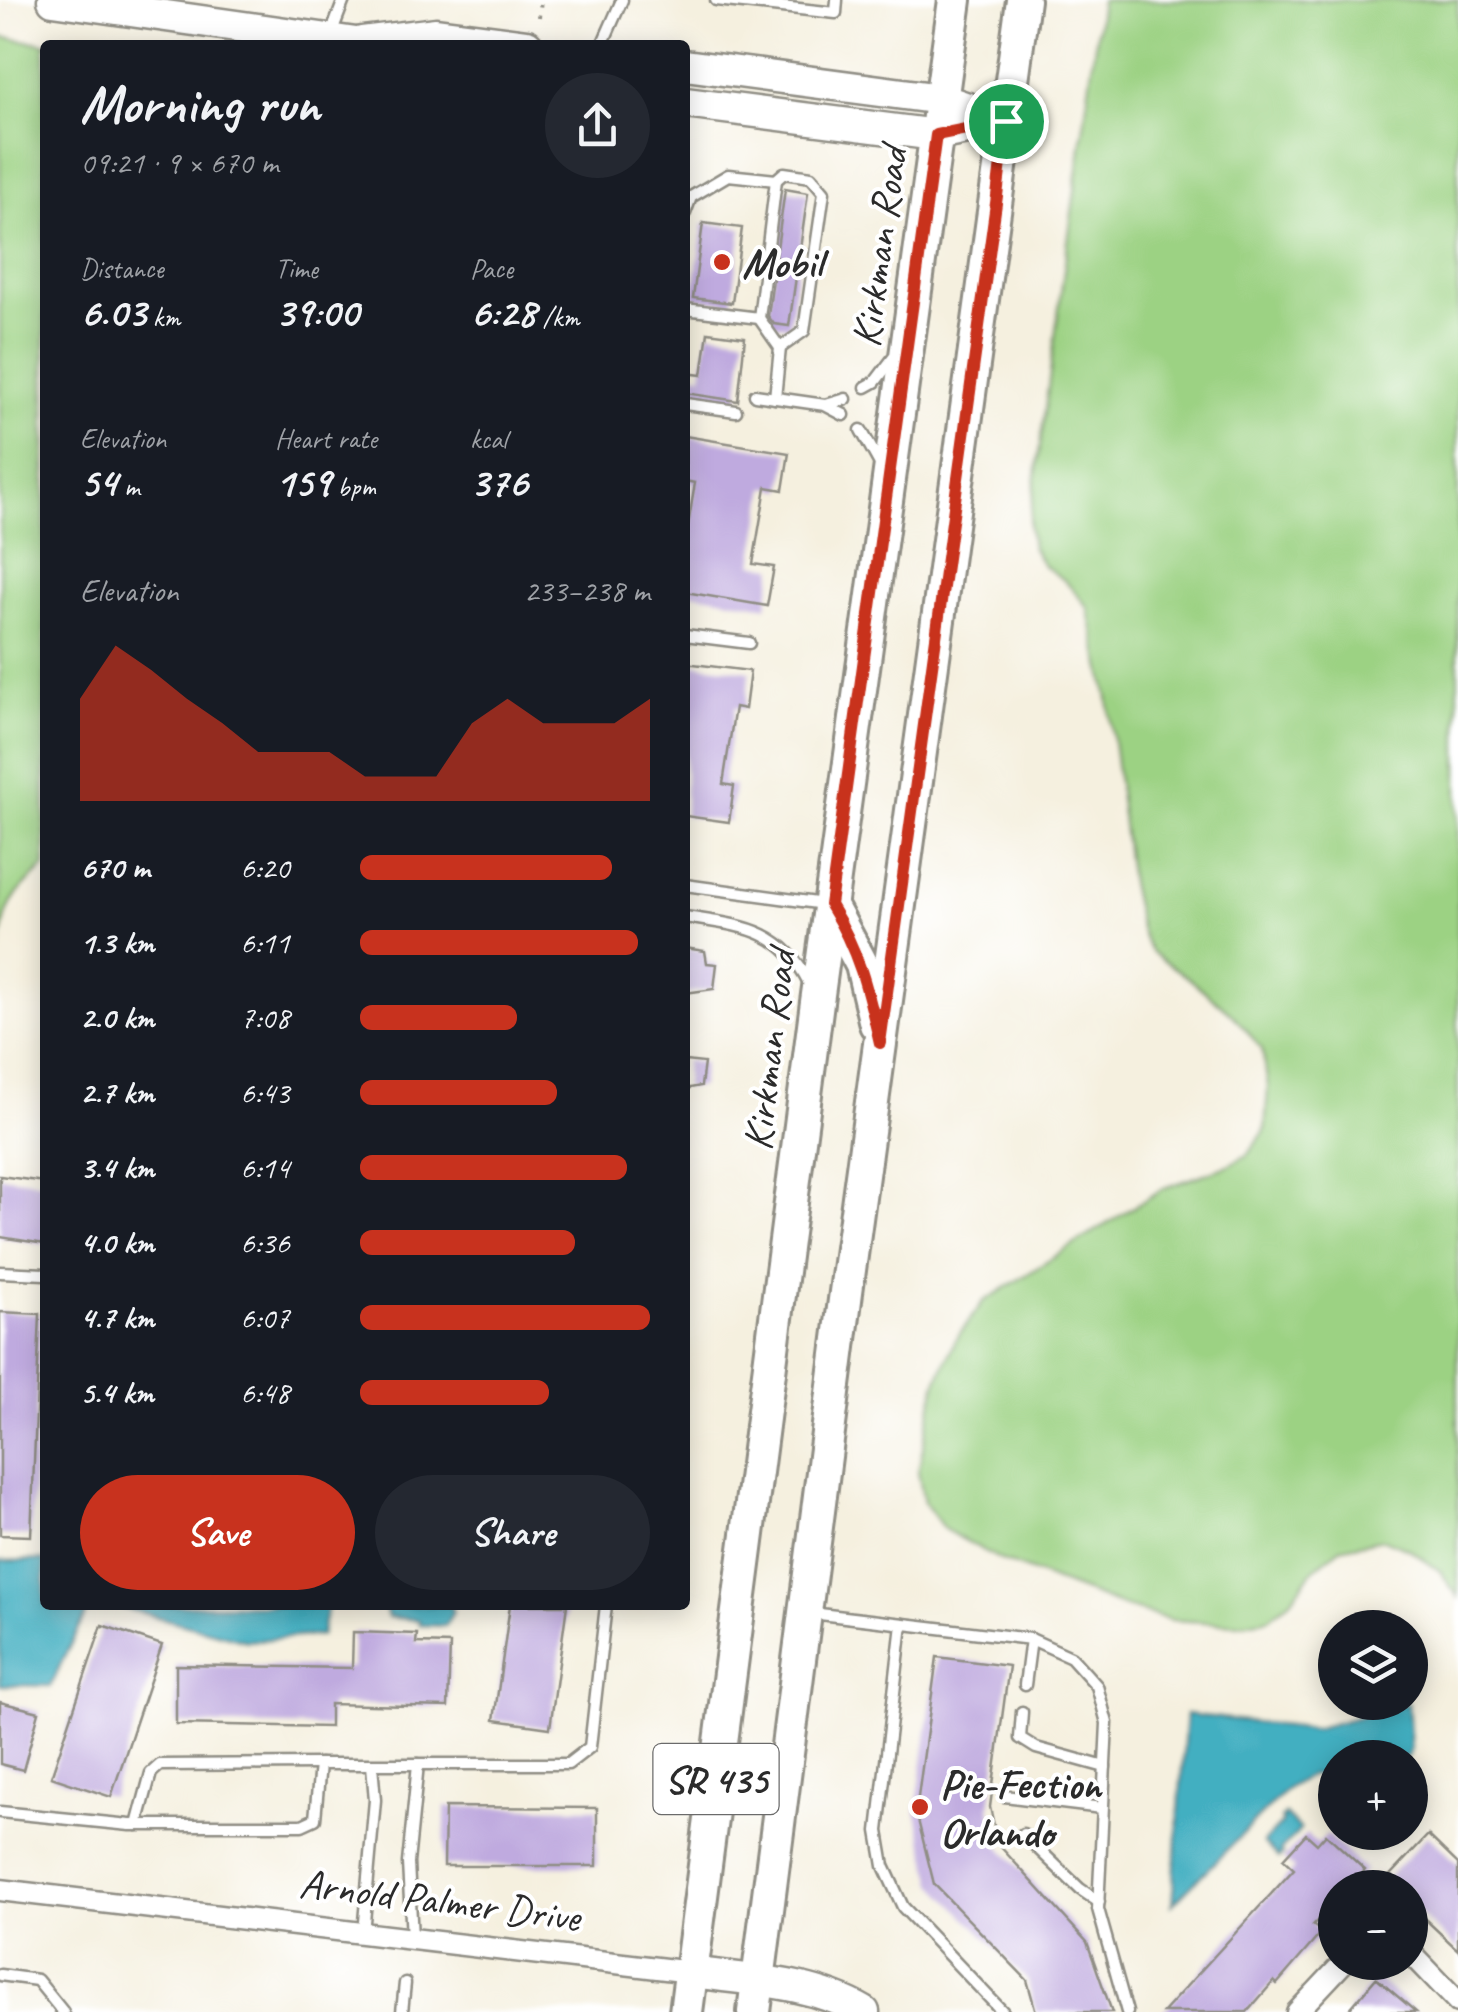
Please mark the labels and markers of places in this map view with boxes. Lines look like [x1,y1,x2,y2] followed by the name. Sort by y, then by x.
[964,79,1049,164] pin
[742,237,830,290] place label: Mobil
[711,251,733,273] marker: Mobil
[940,1758,1104,1859] place label: Pie-Fection Orlando
[909,1796,931,1818] marker: Pie-Fection Orlando

